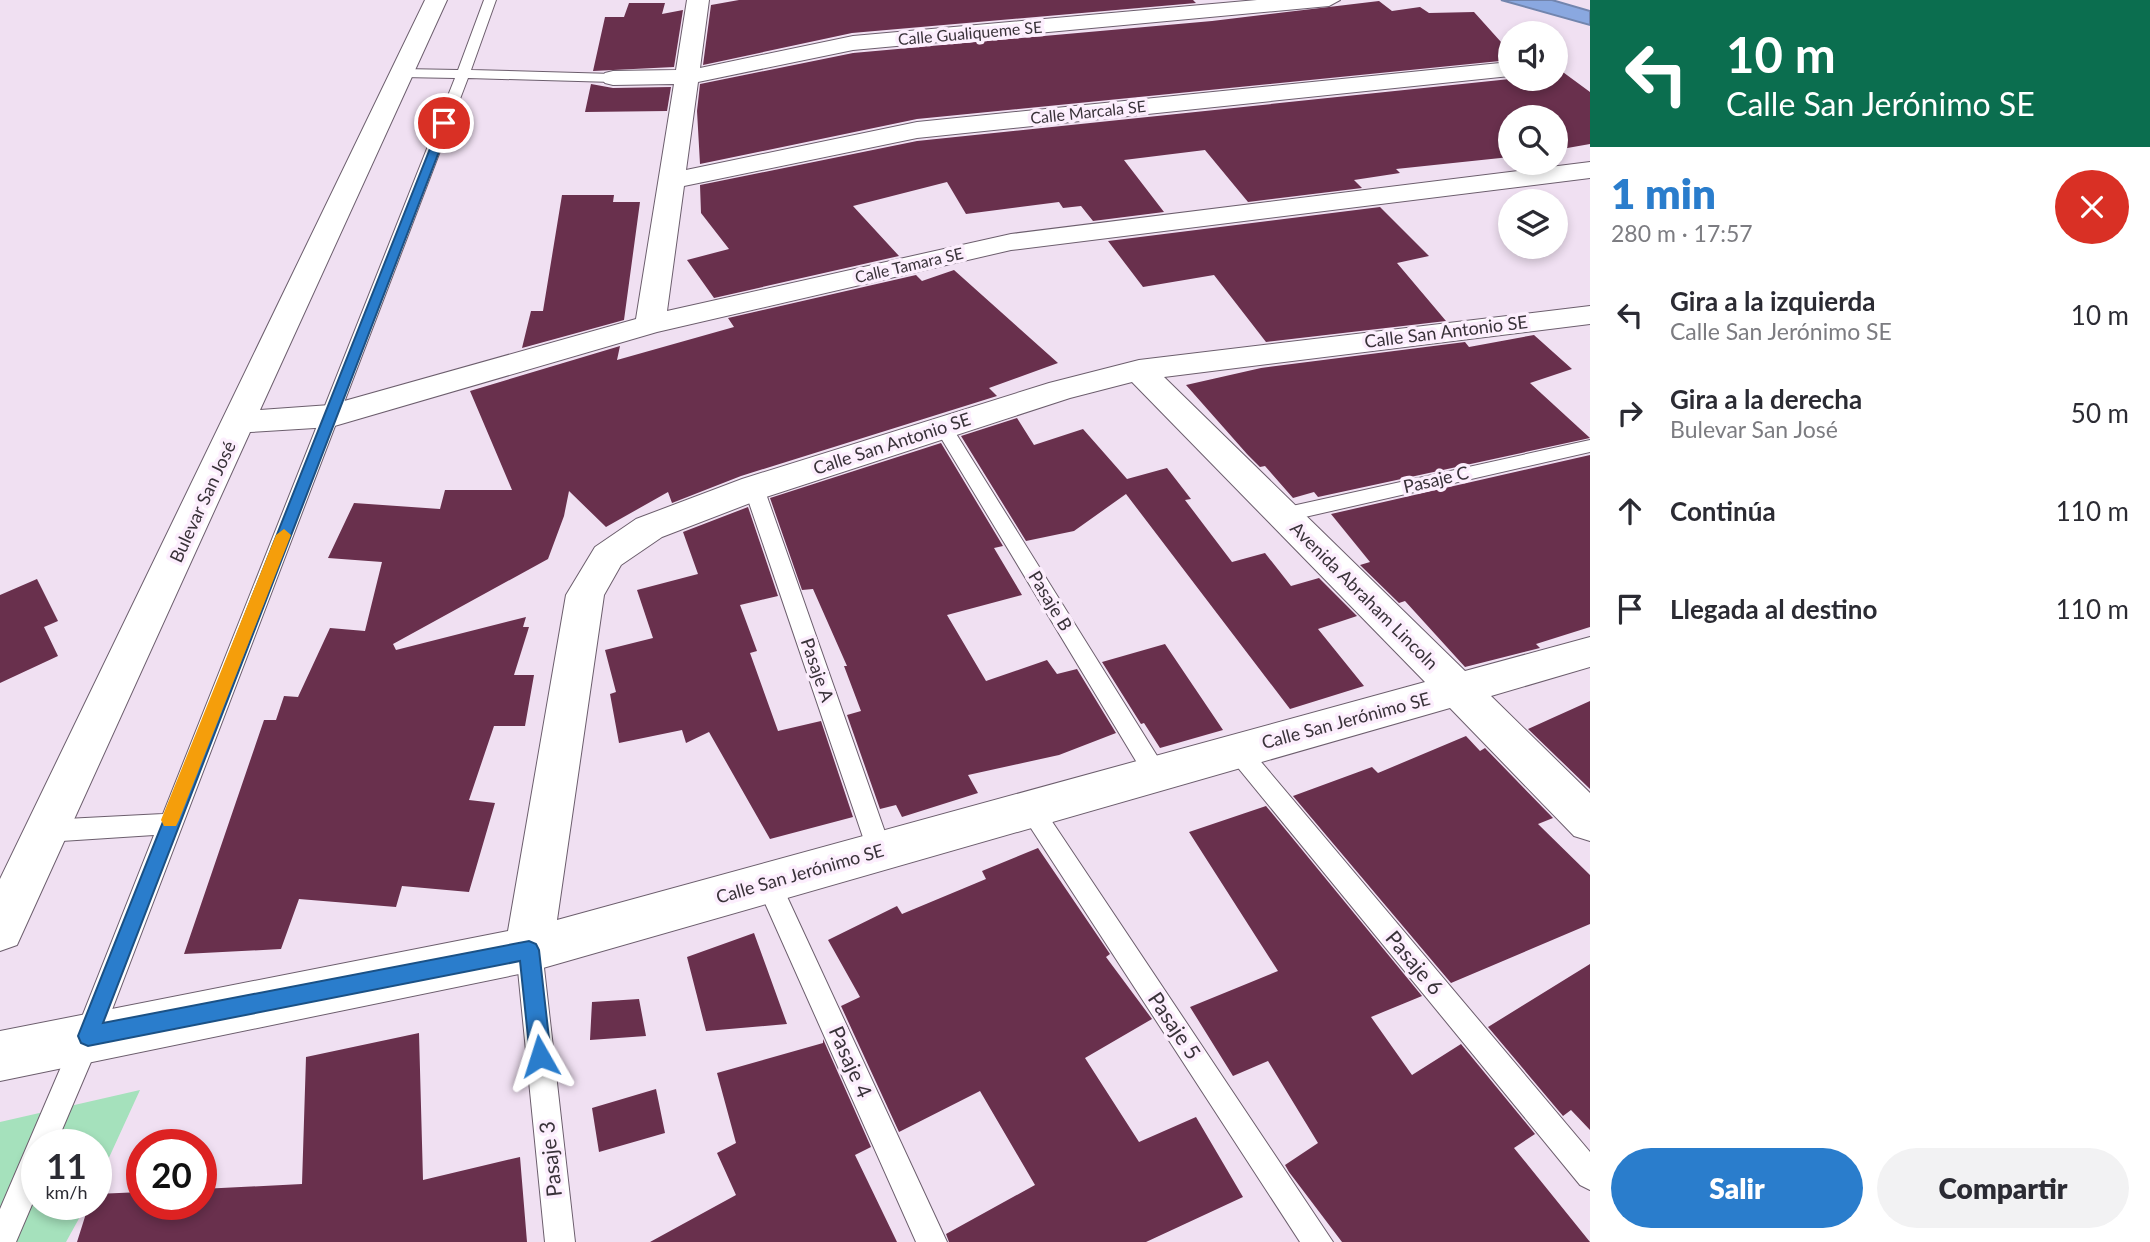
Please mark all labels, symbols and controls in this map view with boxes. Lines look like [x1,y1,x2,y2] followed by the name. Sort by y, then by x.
[897,17,1043,48] street label: Calle Gualiqueme SE
[1498,21,1568,259] map controls
[1498,21,1568,91] button: sound
[1726,25,1836,83] text: 10 m
[1611,28,1702,119] icon: left
[1726,84,2035,123] text: Calle San Jerónimo SE
[414,93,474,153] pin
[1029,96,1147,127] street label: Calle Marcala SE
[425,104,463,142] icon: arrive
[1498,105,1568,175] button: search
[1611,168,1716,218] text: 1 min
[2055,170,2129,244] button: close
[1498,189,1568,259] button: layers
[1611,219,1753,247] text: 280 m · 17:57
[853,243,965,286] street label: Calle Tamara SE
[1670,285,1876,317] text: Gira a la izquierda
[1611,296,1649,334] icon: left
[2071,299,2129,331] text: 10 m
[1363,310,1529,352] street label: Calle San Antonio SE
[1670,317,1892,345] text: Calle San Jerónimo SE
[1670,383,1862,415] text: Gira a la derecha
[1611,394,1649,432] icon: right
[2071,397,2129,429] text: 50 m
[810,407,973,479] street label: Calle San Antonio SE
[1670,415,1838,443] text: Bulevar San José
[164,437,240,566] street label: Bulevar San José
[1401,461,1471,497] street label: Pasaje C
[1611,492,1649,530] icon: ahead
[1670,495,1776,527] text: Continúa
[2056,495,2129,527] text: 110 m
[1286,517,1443,674] street label: Avenida Abraham Lincoln
[1024,566,1077,635] street label: Pasaje B
[1611,590,1649,628] icon: arrive
[1670,593,1877,625] text: Llegada al destino
[2056,593,2129,625] text: 110 m
[797,635,839,705] street label: Pasaje A
[1259,687,1432,753] street label: Calle San Jerónimo SE
[713,839,886,908] street label: Calle San Jerónimo SE
[1381,925,1449,999] street label: Pasaje 6
[1144,987,1207,1064] street label: Pasaje 5
[503,1019,577,1093] position arrow
[825,1022,878,1101] street label: Pasaje 4
[533,1120,566,1198] street label: Pasaje 3
[126,1129,217,1220] speed limit sign: 20
[46,1144,87,1186] text: 11
[1611,1148,1863,1228] button: Salir
[1877,1148,2129,1228] button: Compartir
[45,1181,88,1203] text: km/h

